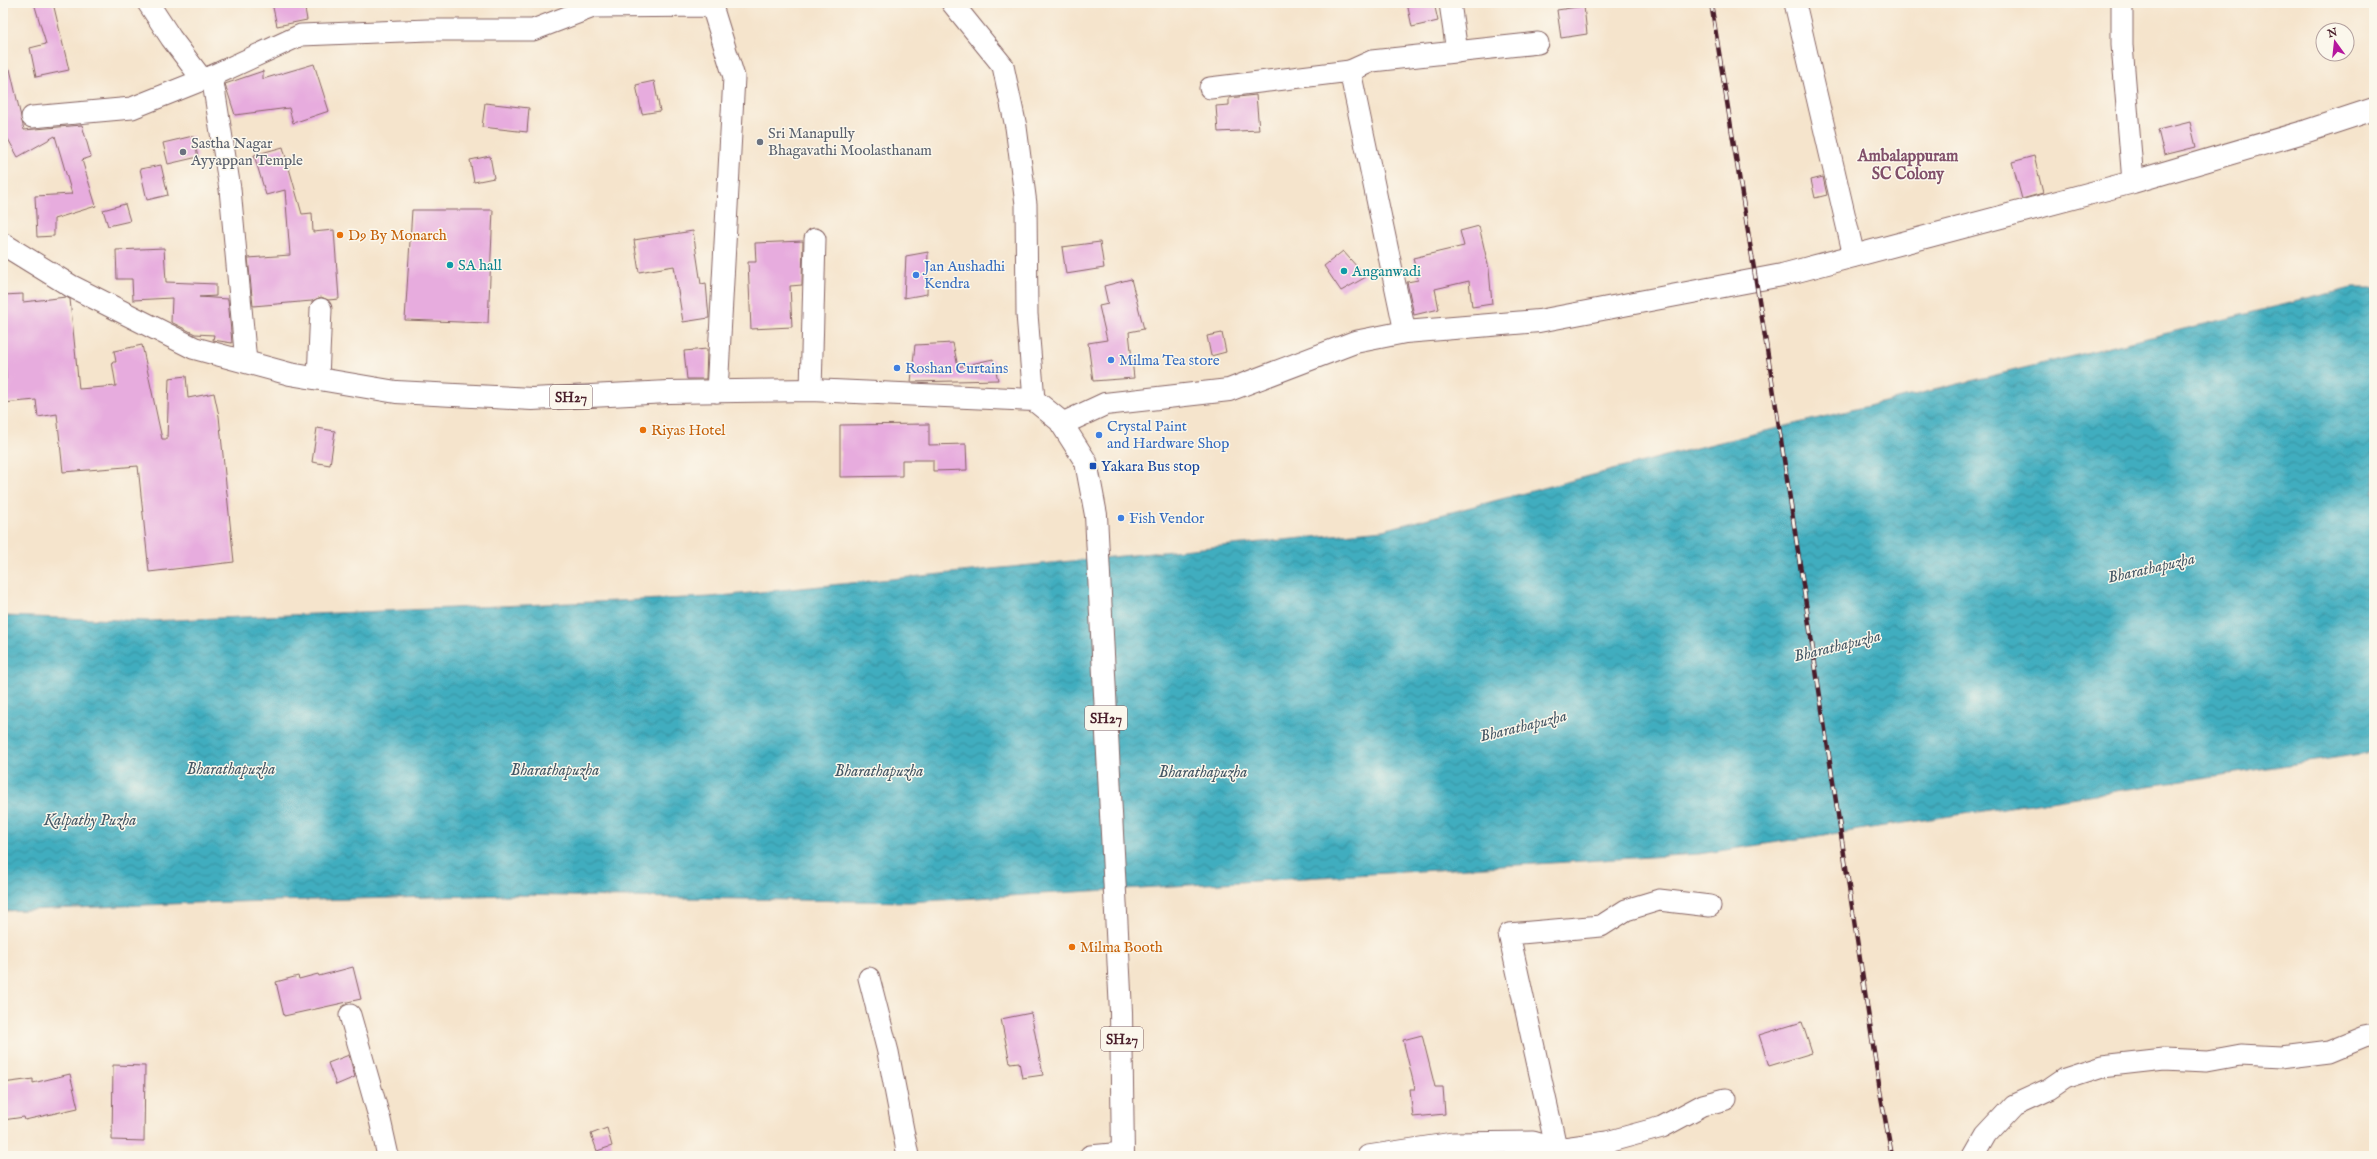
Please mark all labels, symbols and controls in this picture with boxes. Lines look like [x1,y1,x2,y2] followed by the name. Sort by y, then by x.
[2315,22,2355,62] north arrow
[2325,25,2340,42] text: N
[768,124,932,160] place label: Sri Manapully Bhagavathi Moolasthanam
[190,134,303,170] place label: Sastha Nagar Ayyappan Temple
[755,137,765,147] marker: Sri Manapully Bhagavathi Moolasthanam
[178,147,188,157] marker: Sastha Nagar Ayyappan Temple
[1857,147,1959,185] district label: Ambalappuram SC Colony
[348,226,447,245] place label: D9 By Monarch
[335,230,345,240] marker: D9 By Monarch
[458,256,503,275] place label: SA hall
[922,257,1005,293] place label: Jan Aushadhi Kendra
[445,260,455,270] marker: SA hall
[1351,262,1421,281] place label: Anganwadi
[1339,266,1349,276] marker: Anganwadi
[911,270,921,280] marker: Jan Aushadhi Kendra
[1119,351,1220,370] place label: Milma Tea store
[1106,355,1116,365] marker: Milma Tea store
[905,359,1008,378] place label: Roshan Curtains
[892,363,902,373] marker: Roshan Curtains
[550,385,592,409] road number: SH27
[1107,417,1229,453] place label: Crystal Paint and Hardware Shop
[651,421,726,440] place label: Riyas Hotel
[638,425,648,435] marker: Riyas Hotel
[1094,430,1104,440] marker: Crystal Paint and Hardware Shop
[1101,457,1200,476] place label: Yakara Bus stop
[1088,461,1098,471] marker: Yakara Bus stop
[1129,509,1205,528] place label: Fish Vendor
[1116,513,1126,523] marker: Fish Vendor
[2106,549,2197,589] water label: Bharathapuzha
[1792,626,1883,667] water label: Bharathapuzha
[1085,706,1127,730] road number: SH27
[1478,706,1569,747] water label: Bharathapuzha
[187,760,275,780] water label: Bharathapuzha
[511,761,599,781] water label: Bharathapuzha
[835,762,923,782] water label: Bharathapuzha
[1159,763,1247,783] water label: Bharathapuzha
[43,811,136,831] water label: Kalpathy Puzha
[1080,938,1163,957] place label: Milma Booth
[1067,942,1077,952] marker: Milma Booth
[1101,1027,1143,1051] road number: SH27

